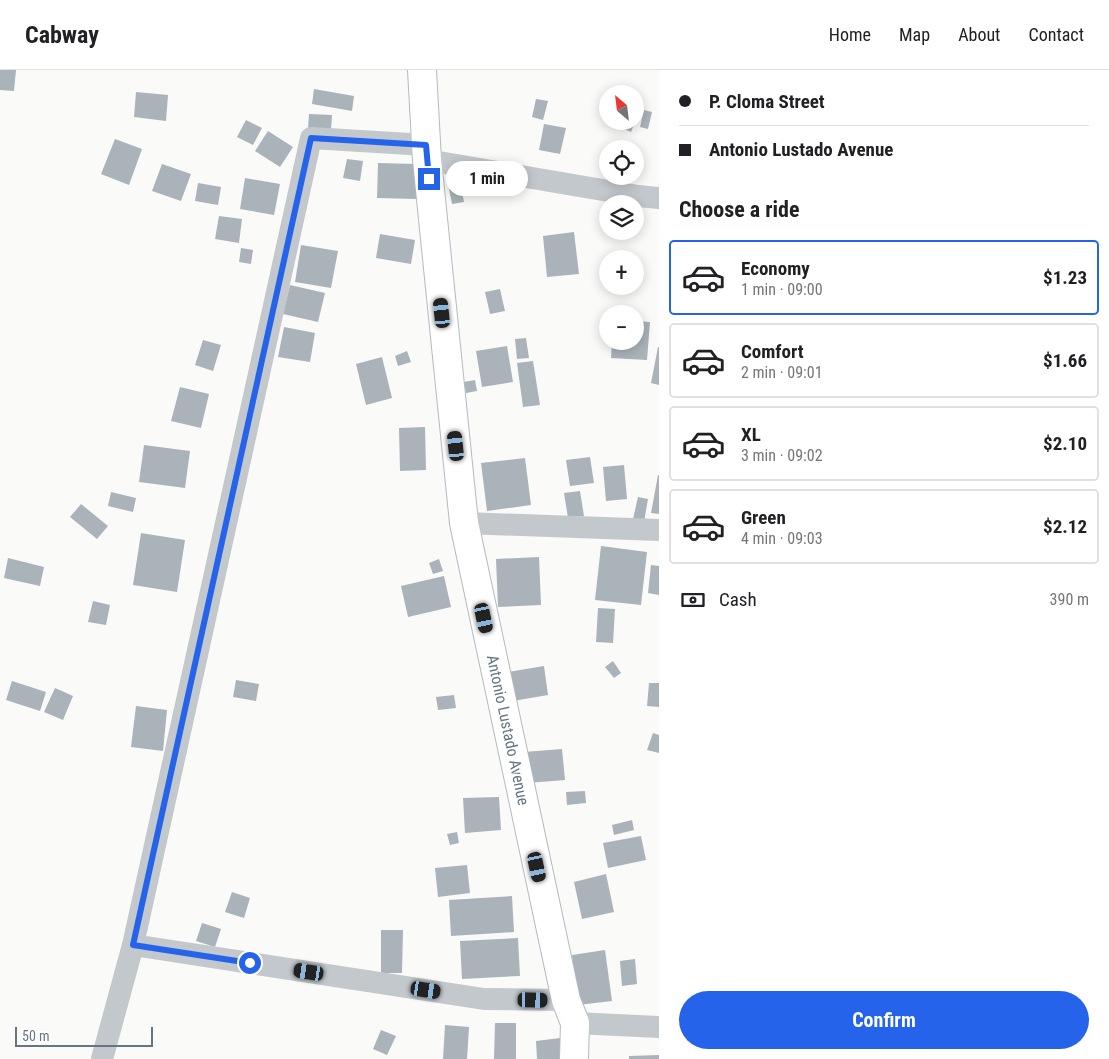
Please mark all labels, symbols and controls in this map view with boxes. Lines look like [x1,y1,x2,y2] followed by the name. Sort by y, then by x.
[25,21,99,49] text: Cabway
[829,24,871,45] text: Home
[899,24,930,45] text: Map
[958,24,1000,45] text: About
[1028,24,1084,45] text: Contact
[599,85,644,130] north arrow
[599,85,644,350] map controls
[709,90,825,113] text: P. Cloma Street
[709,138,893,161] text: Antonio Lustado Avenue
[599,140,644,185] button: locate
[446,162,529,196] callout: 1 min
[418,168,440,190] route end
[469,169,505,188] text: 1 min
[599,195,644,240] button: layers
[679,197,800,222] text: Choose a ride
[599,250,644,295] button: +
[681,255,726,300] icon: car
[741,257,810,280] text: Economy
[1043,266,1087,289] text: $1.23
[741,280,823,299] text: 1 min · 09:00
[432,297,451,329] car
[599,305,644,350] button: −
[681,338,726,383] icon: car
[741,340,804,363] text: Comfort
[1043,349,1087,372] text: $1.66
[741,363,823,382] text: 2 min · 09:01
[681,421,726,466] icon: car
[741,423,761,446] text: XL
[446,430,465,462] car
[1043,432,1087,455] text: $2.10
[741,446,823,465] text: 3 min · 09:02
[681,504,726,549] icon: car
[741,506,786,529] text: Green
[1043,515,1087,538] text: $2.12
[741,529,823,548] text: 4 min · 09:03
[679,586,707,614] icon: cash
[719,588,757,611] text: Cash
[1050,590,1089,609] text: 390 m
[473,602,494,634] car
[483,653,533,807] street label: Antonio Lustado Avenue
[526,851,547,883] car
[239,952,261,974] route start
[293,962,324,982] car
[410,980,441,1000] car
[679,991,1089,1049] button: Confirm
[517,992,548,1008] car
[15,1024,152,1047] scale bar
[22,1028,50,1044] text: 50 m

